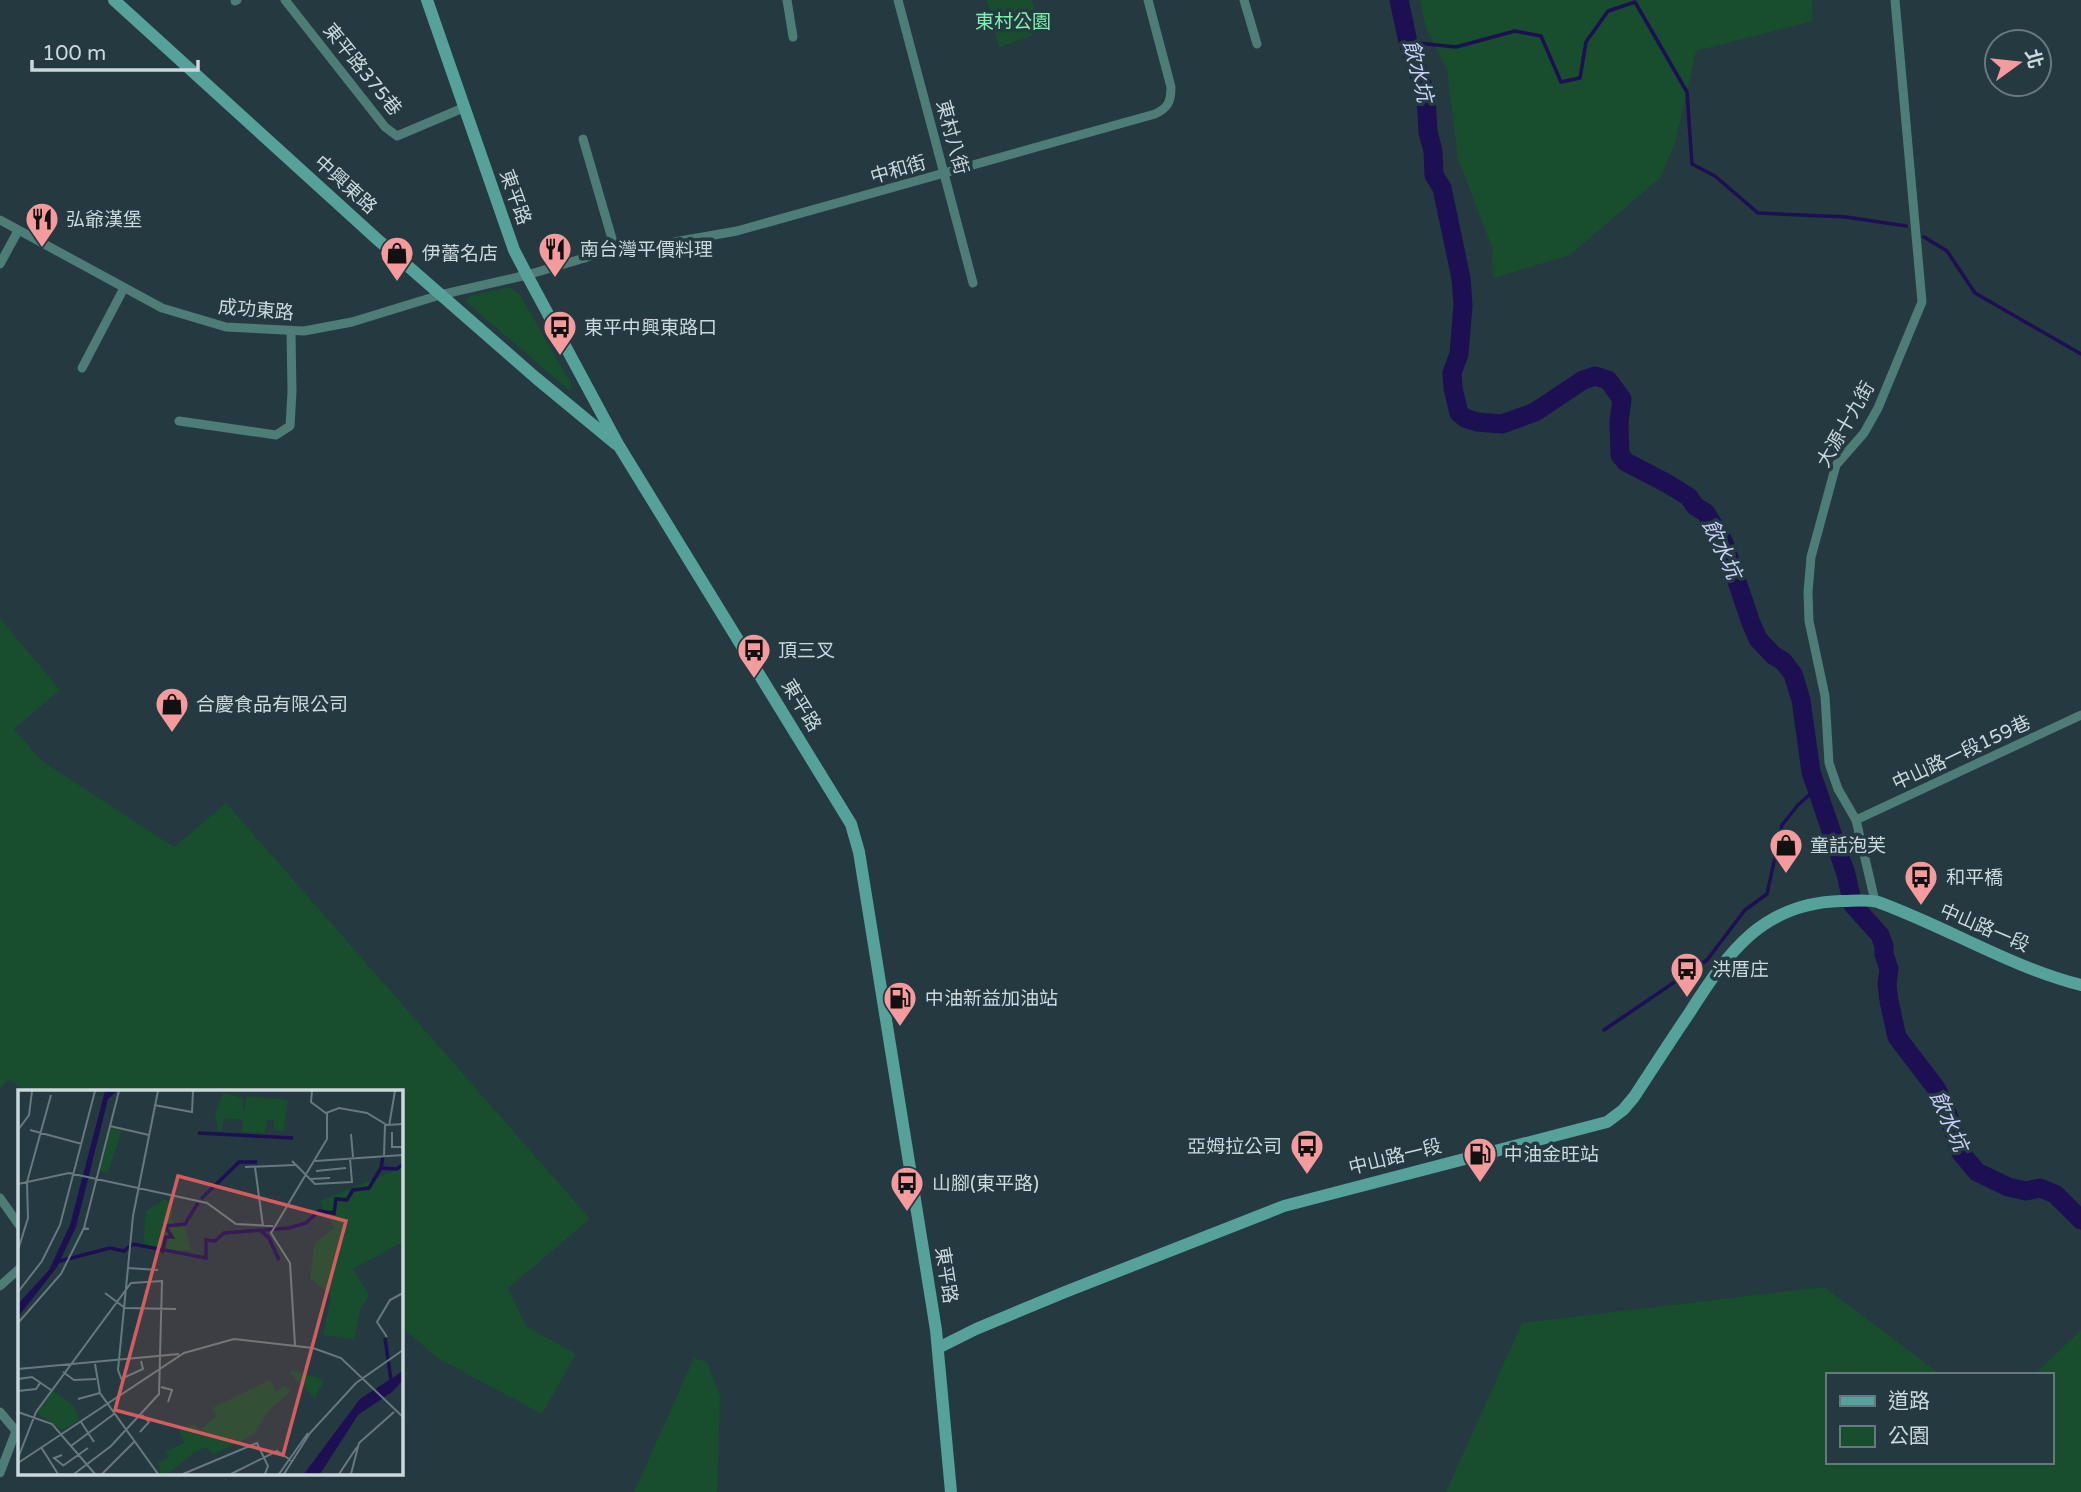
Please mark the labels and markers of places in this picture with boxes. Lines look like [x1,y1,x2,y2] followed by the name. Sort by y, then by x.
[23,200,61,249] restaurant icon: 弘爺漢堡
[66,209,142,231] place label: 弘爺漢堡
[536,230,574,279] restaurant icon: 南台灣平價料理
[378,234,416,283] shop icon: 伊蕾名店
[580,239,713,261] place label: 南台灣平價料理
[422,243,498,265] place label: 伊蕾名店
[541,308,579,357] bus stop icon: 東平中興東路口
[584,317,717,339] place label: 東平中興東路口
[735,631,773,680] bus stop icon: 頂三叉
[778,640,835,662] place label: 頂三叉
[153,685,191,734] shop icon: 合慶食品有限公司
[196,694,348,716] place label: 合慶食品有限公司
[1767,826,1805,875] shop icon: 童話泡芙
[1810,835,1886,857] place label: 童話泡芙
[1902,858,1940,907] bus stop icon: 和平橋
[1946,867,2003,889] place label: 和平橋
[1668,950,1706,999] bus stop icon: 洪厝庄
[1712,959,1769,981] place label: 洪厝庄
[881,979,919,1028] fuel station icon: 中油新益加油站
[925,988,1058,1010] place label: 中油新益加油站
[1288,1127,1326,1176] bus stop icon: 亞姆拉公司
[1461,1135,1499,1184] fuel station icon: 中油金旺站
[1187,1136,1282,1158] place label: 亞姆拉公司
[1504,1144,1599,1166] place label: 中油金旺站
[888,1164,926,1213] bus stop icon: 山腳(東平路)
[932,1173,1039,1195] place label: 山腳(東平路)

